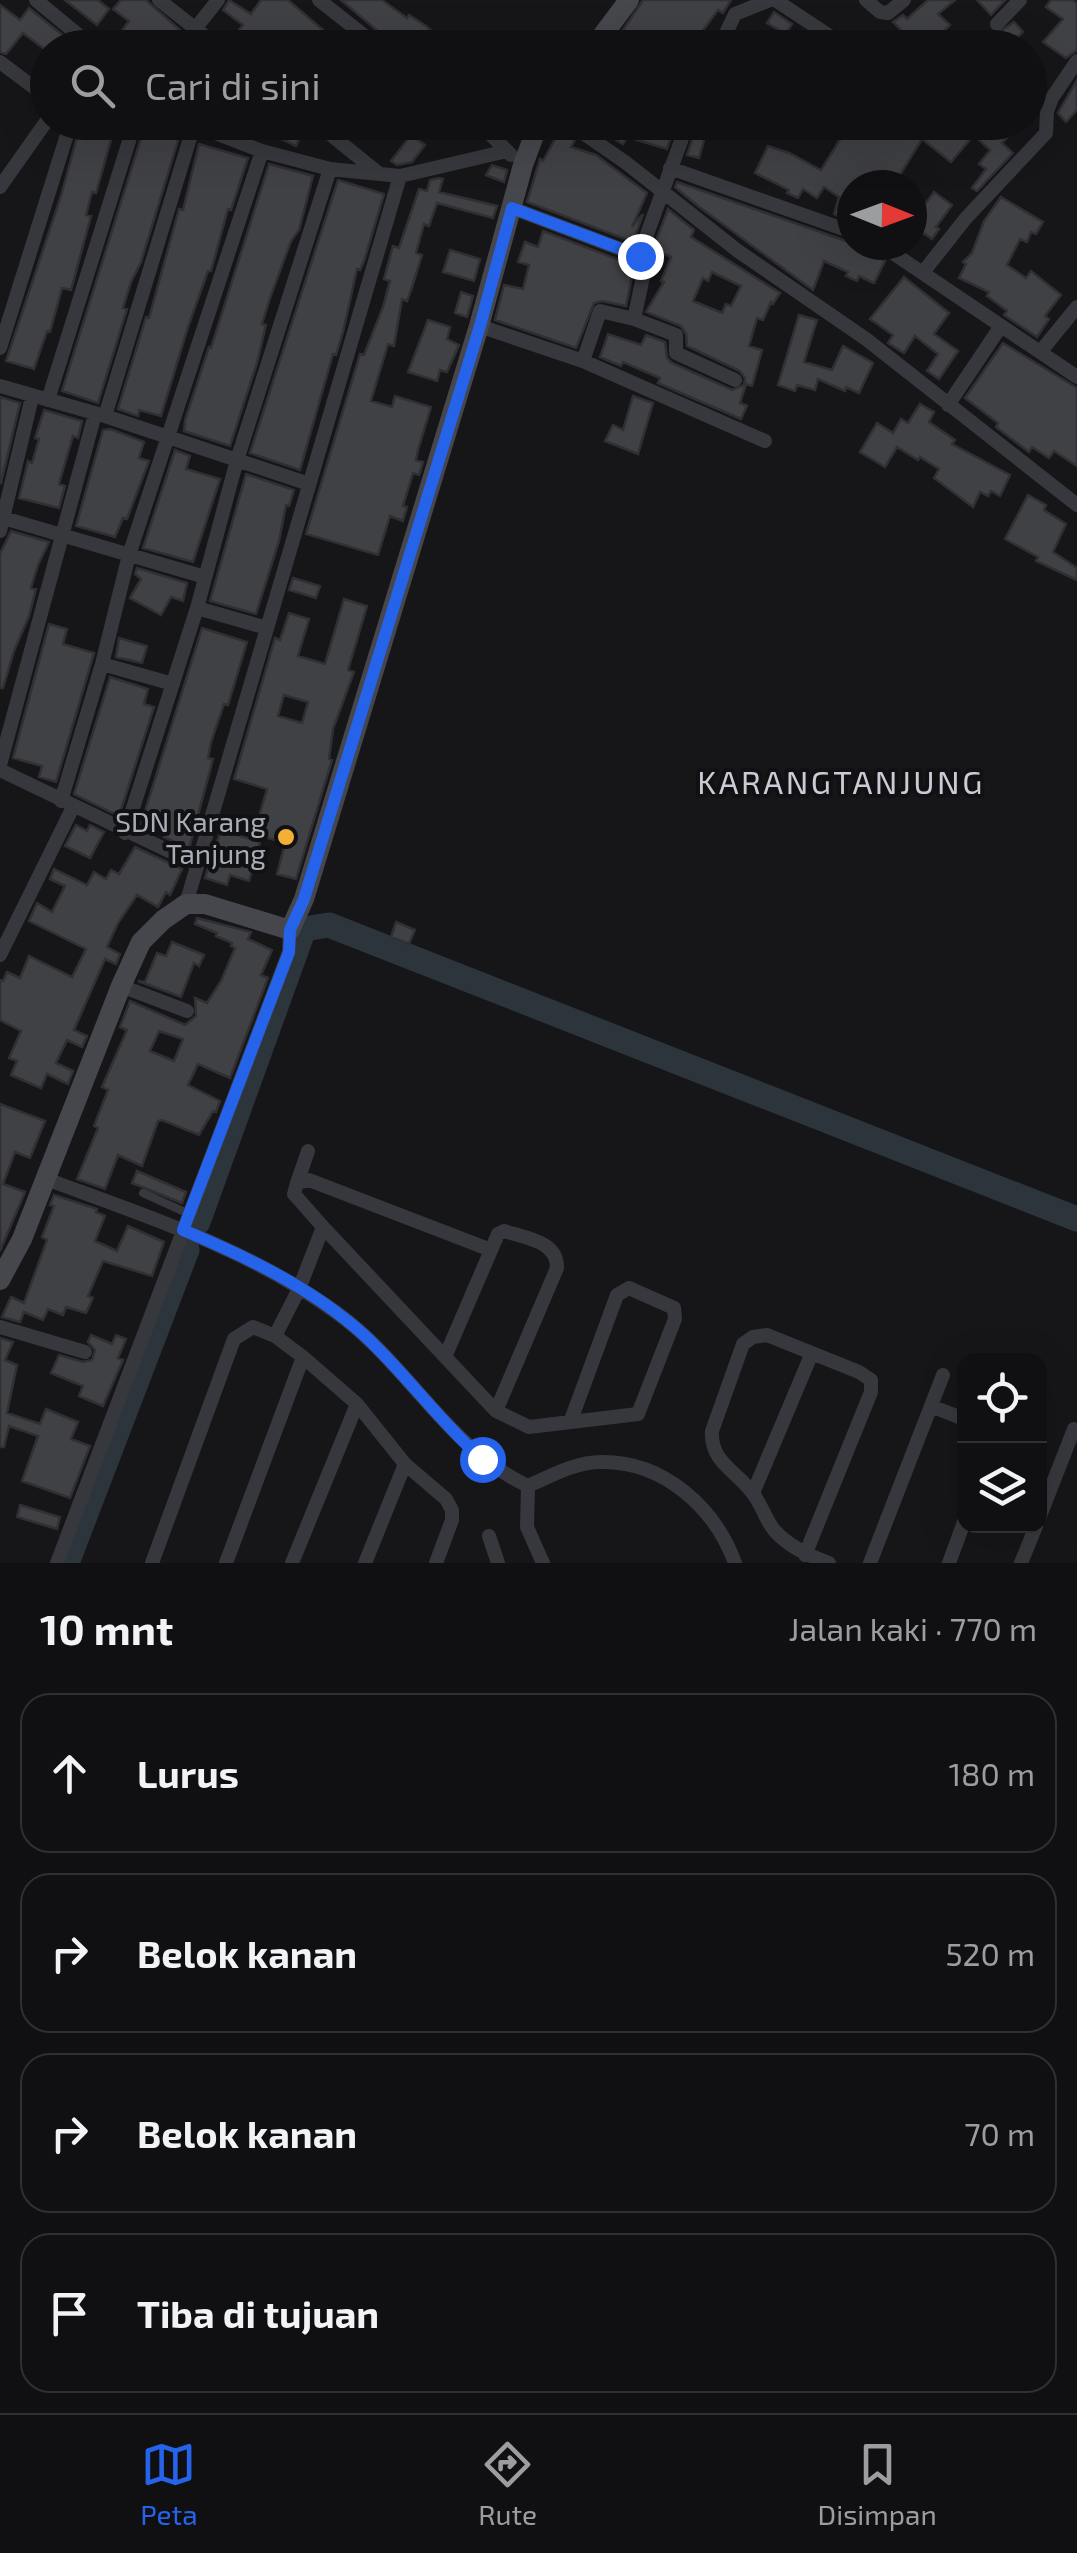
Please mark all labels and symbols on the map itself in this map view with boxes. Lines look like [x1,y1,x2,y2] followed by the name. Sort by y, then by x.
[837,170,927,260] north arrow
[618,234,664,280] route end
[697,762,985,800] district label: KARANGTANJUNG
[115,804,266,870] place label: SDN Karang Tanjung
[275,826,297,848] marker: SDN Karang Tanjung
[460,1437,506,1483] route start

